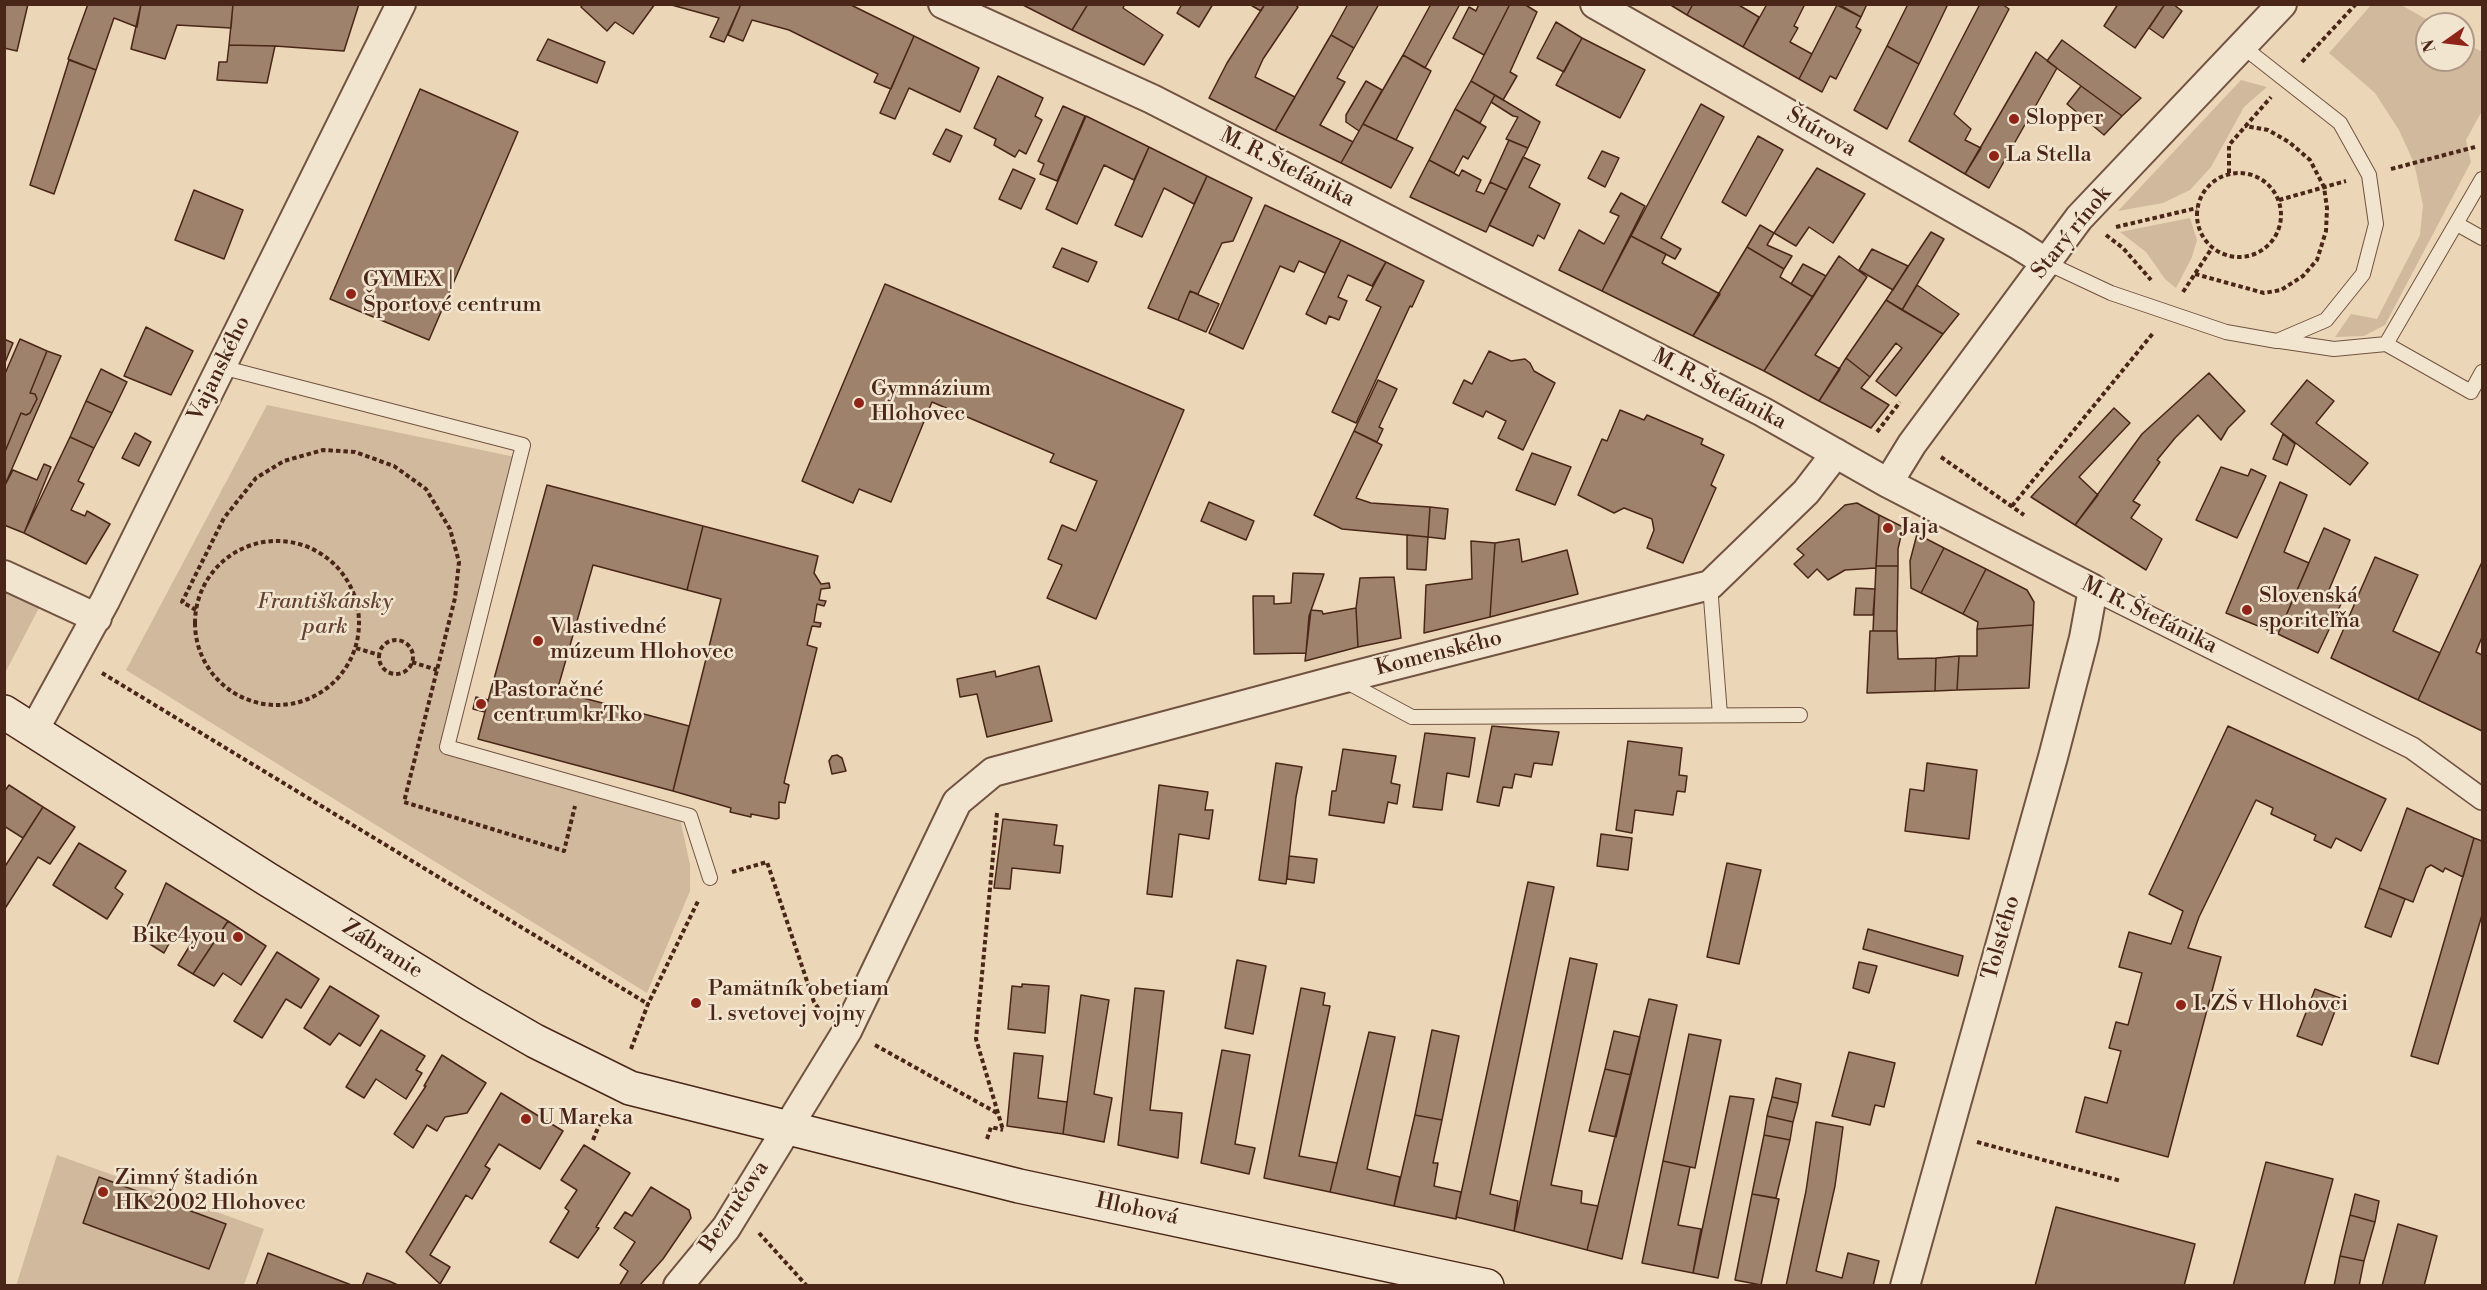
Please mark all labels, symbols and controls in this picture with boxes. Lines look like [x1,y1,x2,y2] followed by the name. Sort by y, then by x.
[2415,12,2475,72] north arrow
[2418,37,2441,54] text: N
[1781,103,1861,163] street label: Štúrova
[2026,106,2104,132] place label: Slopper
[2007,112,2021,126] marker: Slopper
[1215,123,1359,213] street label: M. R. Štefánika
[2006,143,2092,169] place label: La Stella
[1987,149,2001,163] marker: La Stella
[2027,181,2117,285] street label: Starý rínok
[363,268,542,320] place label: GYMEX | Športové centrum
[344,287,358,301] marker: GYMEX | Športové centrum
[183,312,257,426] street label: Vajanského
[1648,344,1790,436] street label: M. R. Štefánika
[871,377,991,428] place label: Gymnázium Hlohovec
[852,396,866,410] marker: Gymnázium Hlohovec
[1900,515,1939,541] place label: Jaja
[1881,521,1895,535] marker: Jaja
[2077,572,2221,660] street label: M. R. Štefánika
[2259,584,2360,636] place label: Slovenská sporiteľňa
[257,590,393,642] park label: Františkánsky park
[2240,603,2254,617] marker: Slovenská sporiteľňa
[550,615,734,666] place label: Vlastivedné múzeum Hlohovec
[1373,626,1505,682] street label: Komenského
[531,634,545,648] marker: Vlastivedné múzeum Hlohovec
[493,678,643,730] place label: Pastoračné centrum krTko
[474,697,488,711] marker: Pastoračné centrum krTko
[1977,893,2027,983] street label: Tolstého
[337,915,427,985] street label: Zábranie
[133,924,226,950] place label: Bike4you
[231,930,245,944] marker: Bike4you
[708,977,889,1028] place label: Pamätník obetiam 1. svetovej vojny
[2193,992,2348,1018] place label: I. ZŠ v Hlohovci
[689,996,703,1010] marker: Pamätník obetiam 1. svetovej vojny
[2174,998,2188,1012] marker: I. ZŠ v Hlohovci
[538,1106,633,1132] place label: U Mareka
[519,1112,533,1126] marker: U Mareka
[695,1156,775,1258] street label: Bezručova
[115,1166,306,1218] place label: Zimný štadión HK 2002 Hlohovec
[96,1185,110,1199] marker: Zimný štadión HK 2002 Hlohovec
[1093,1188,1181,1232] street label: Hlohová

